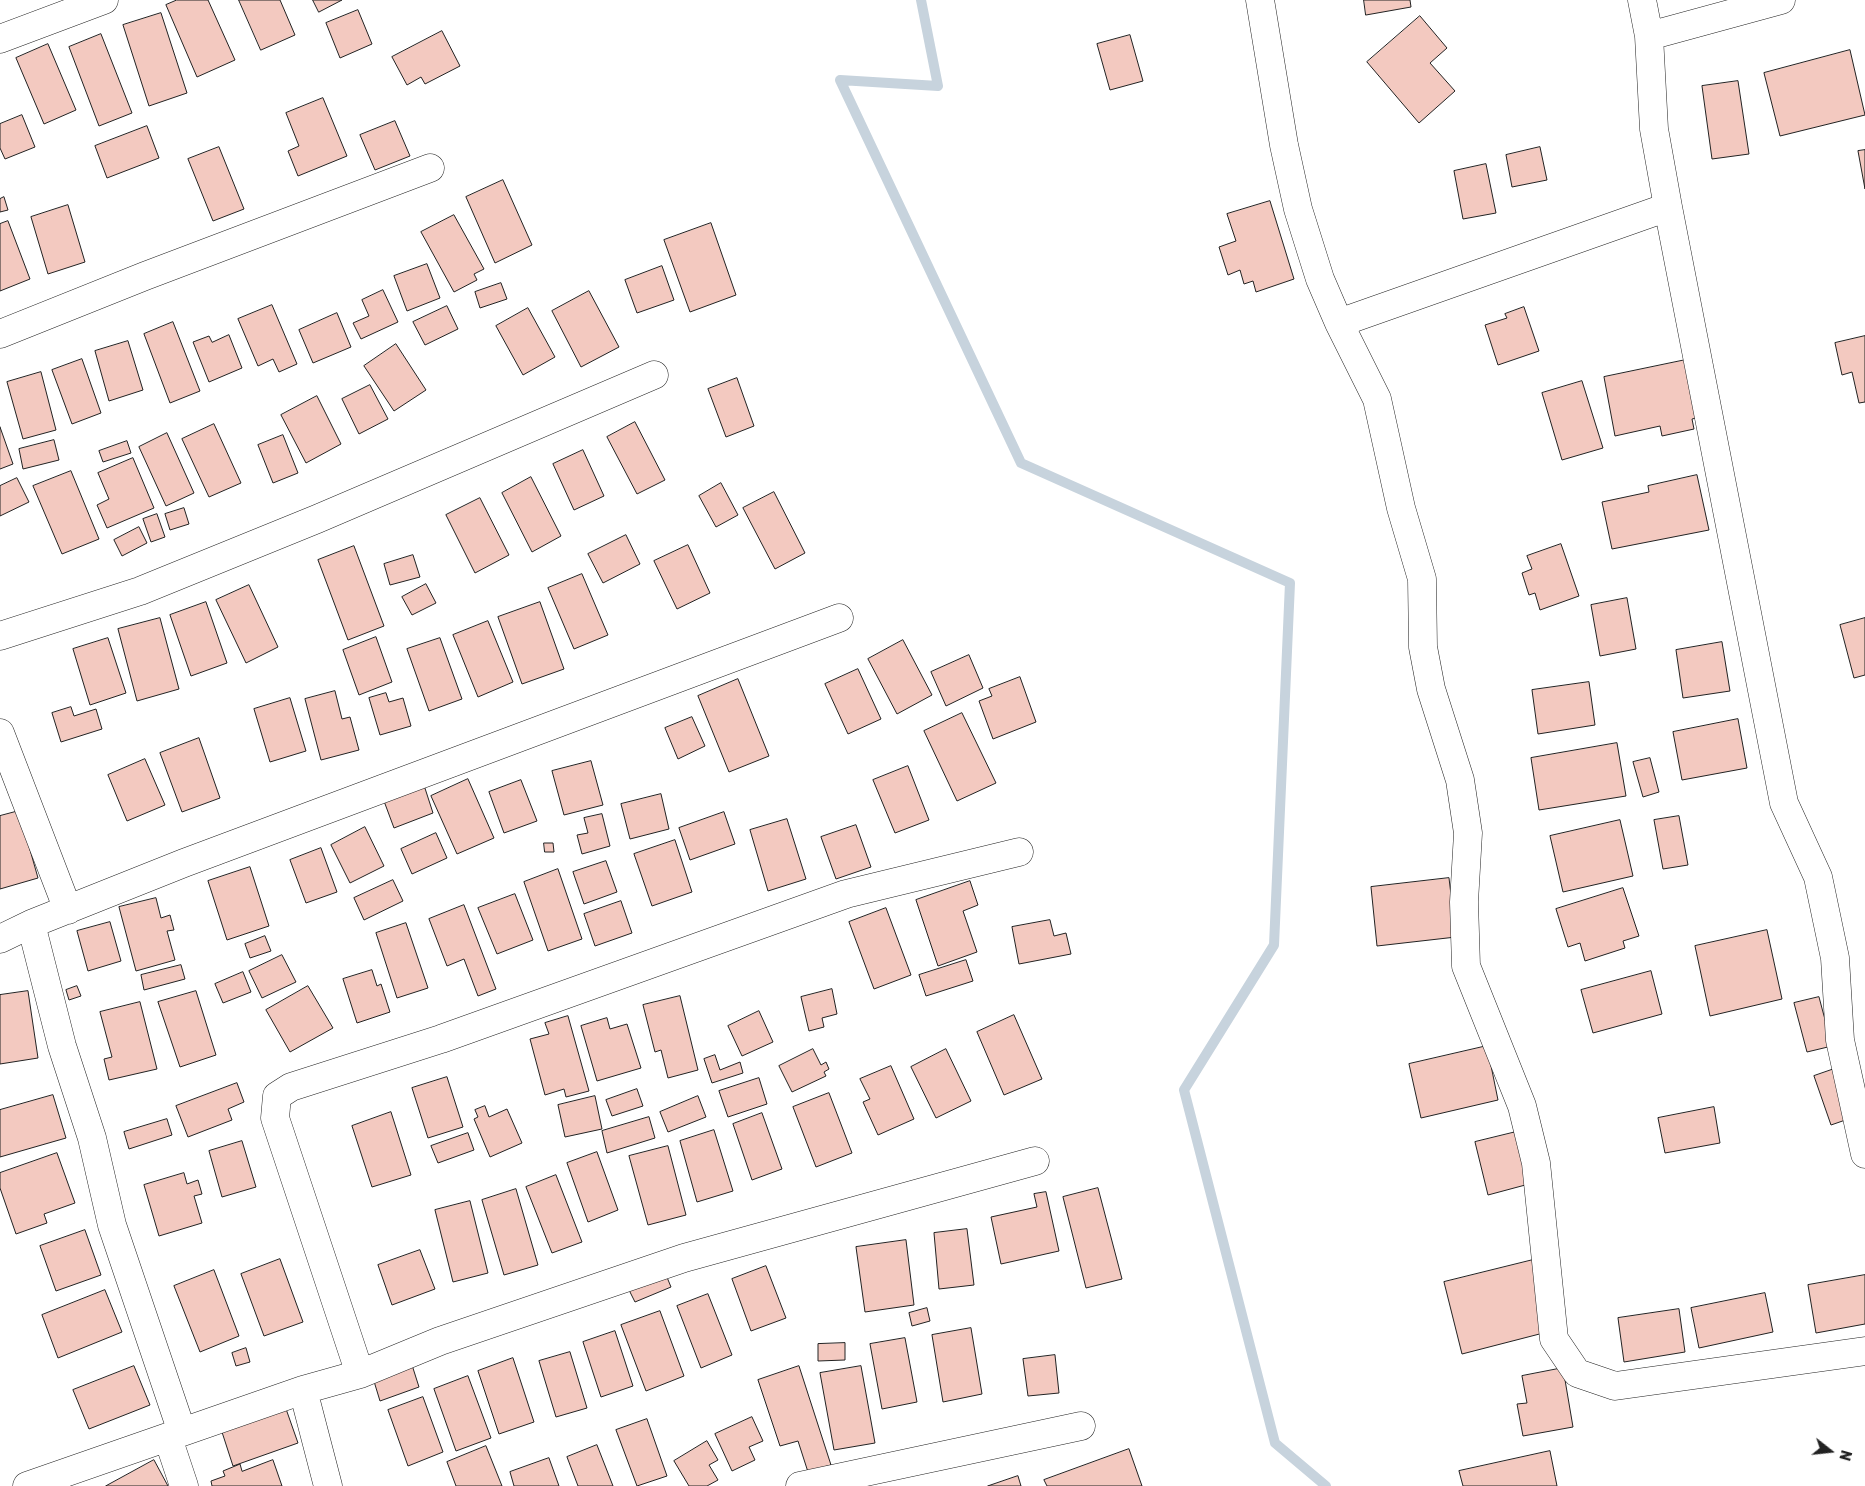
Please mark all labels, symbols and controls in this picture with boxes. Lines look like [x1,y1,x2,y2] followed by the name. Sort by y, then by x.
[1805,1426,1855,1476] north arrow
[1835,1448,1854,1462] text: N

